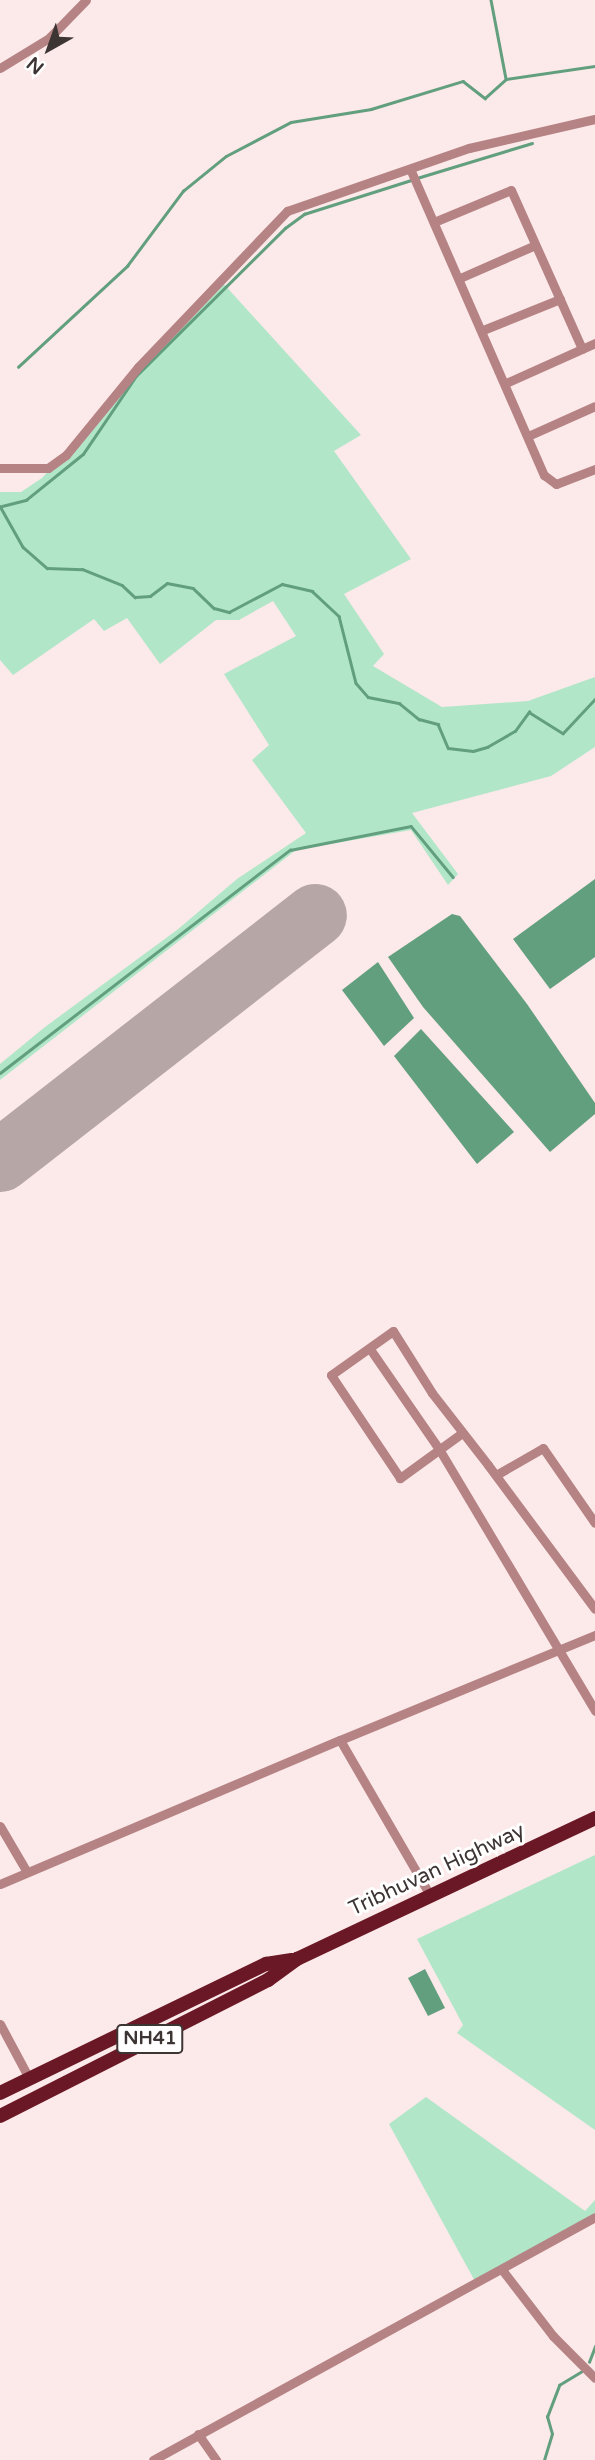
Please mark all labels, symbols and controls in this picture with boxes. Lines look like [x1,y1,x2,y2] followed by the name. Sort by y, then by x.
[14,14,84,84] north arrow
[23,52,48,78] text: N
[345,1818,529,1922] street label: Tribhuvan Highway
[115,2024,185,2054] road number: NH41

